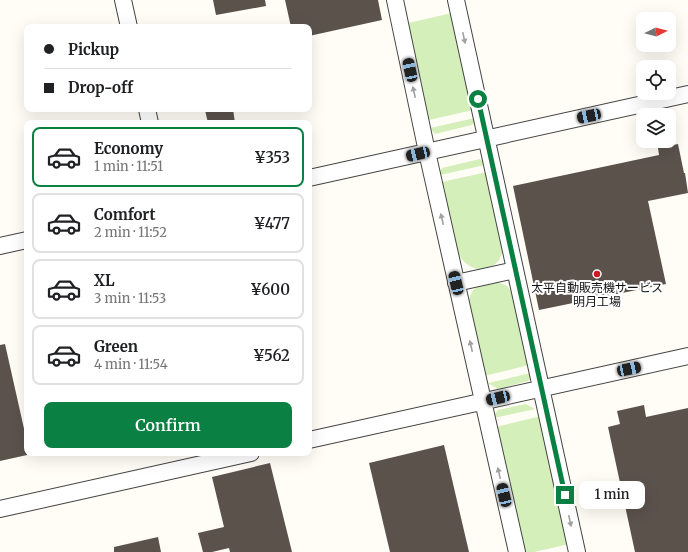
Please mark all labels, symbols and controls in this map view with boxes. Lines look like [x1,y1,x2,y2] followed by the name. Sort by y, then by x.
[636,12,676,52] north arrow
[636,12,676,148] map controls
[462,32,468,44] one-way arrow
[68,40,119,59] text: Pickup
[402,57,418,83] car
[636,60,676,100] button: locate
[68,78,133,97] text: Drop-off
[411,86,417,98] one-way arrow
[469,90,487,108] route start
[576,108,602,124] car
[636,108,676,148] button: layers
[46,139,82,175] icon: car
[94,139,163,158] text: Economy
[405,145,431,163] car
[254,148,290,167] text: ¥353
[94,158,163,175] text: 1 min · 11:51
[46,205,82,241] icon: car
[94,205,155,224] text: Comfort
[438,213,444,226] one-way arrow
[254,214,290,233] text: ¥477
[94,224,167,241] text: 2 min · 11:52
[592,269,602,279] marker: 太平自動販売機サービス 明月工場
[447,270,465,296] car
[46,271,82,307] icon: car
[94,271,115,290] text: XL
[250,280,290,299] text: ¥600
[531,280,663,309] place label: 太平自動販売機サービス 明月工場
[94,290,166,307] text: 3 min · 11:53
[46,337,82,373] icon: car
[94,337,138,356] text: Green
[467,340,473,352] one-way arrow
[253,346,290,365] text: ¥562
[94,356,168,373] text: 4 min · 11:54
[616,361,642,377] car
[485,389,511,407] car
[44,402,292,448] button: Confirm
[496,467,502,479] one-way arrow
[579,481,645,509] callout: 1 min
[495,482,513,508] car
[556,486,574,504] route end
[595,486,629,503] text: 1 min
[568,514,574,527] one-way arrow

